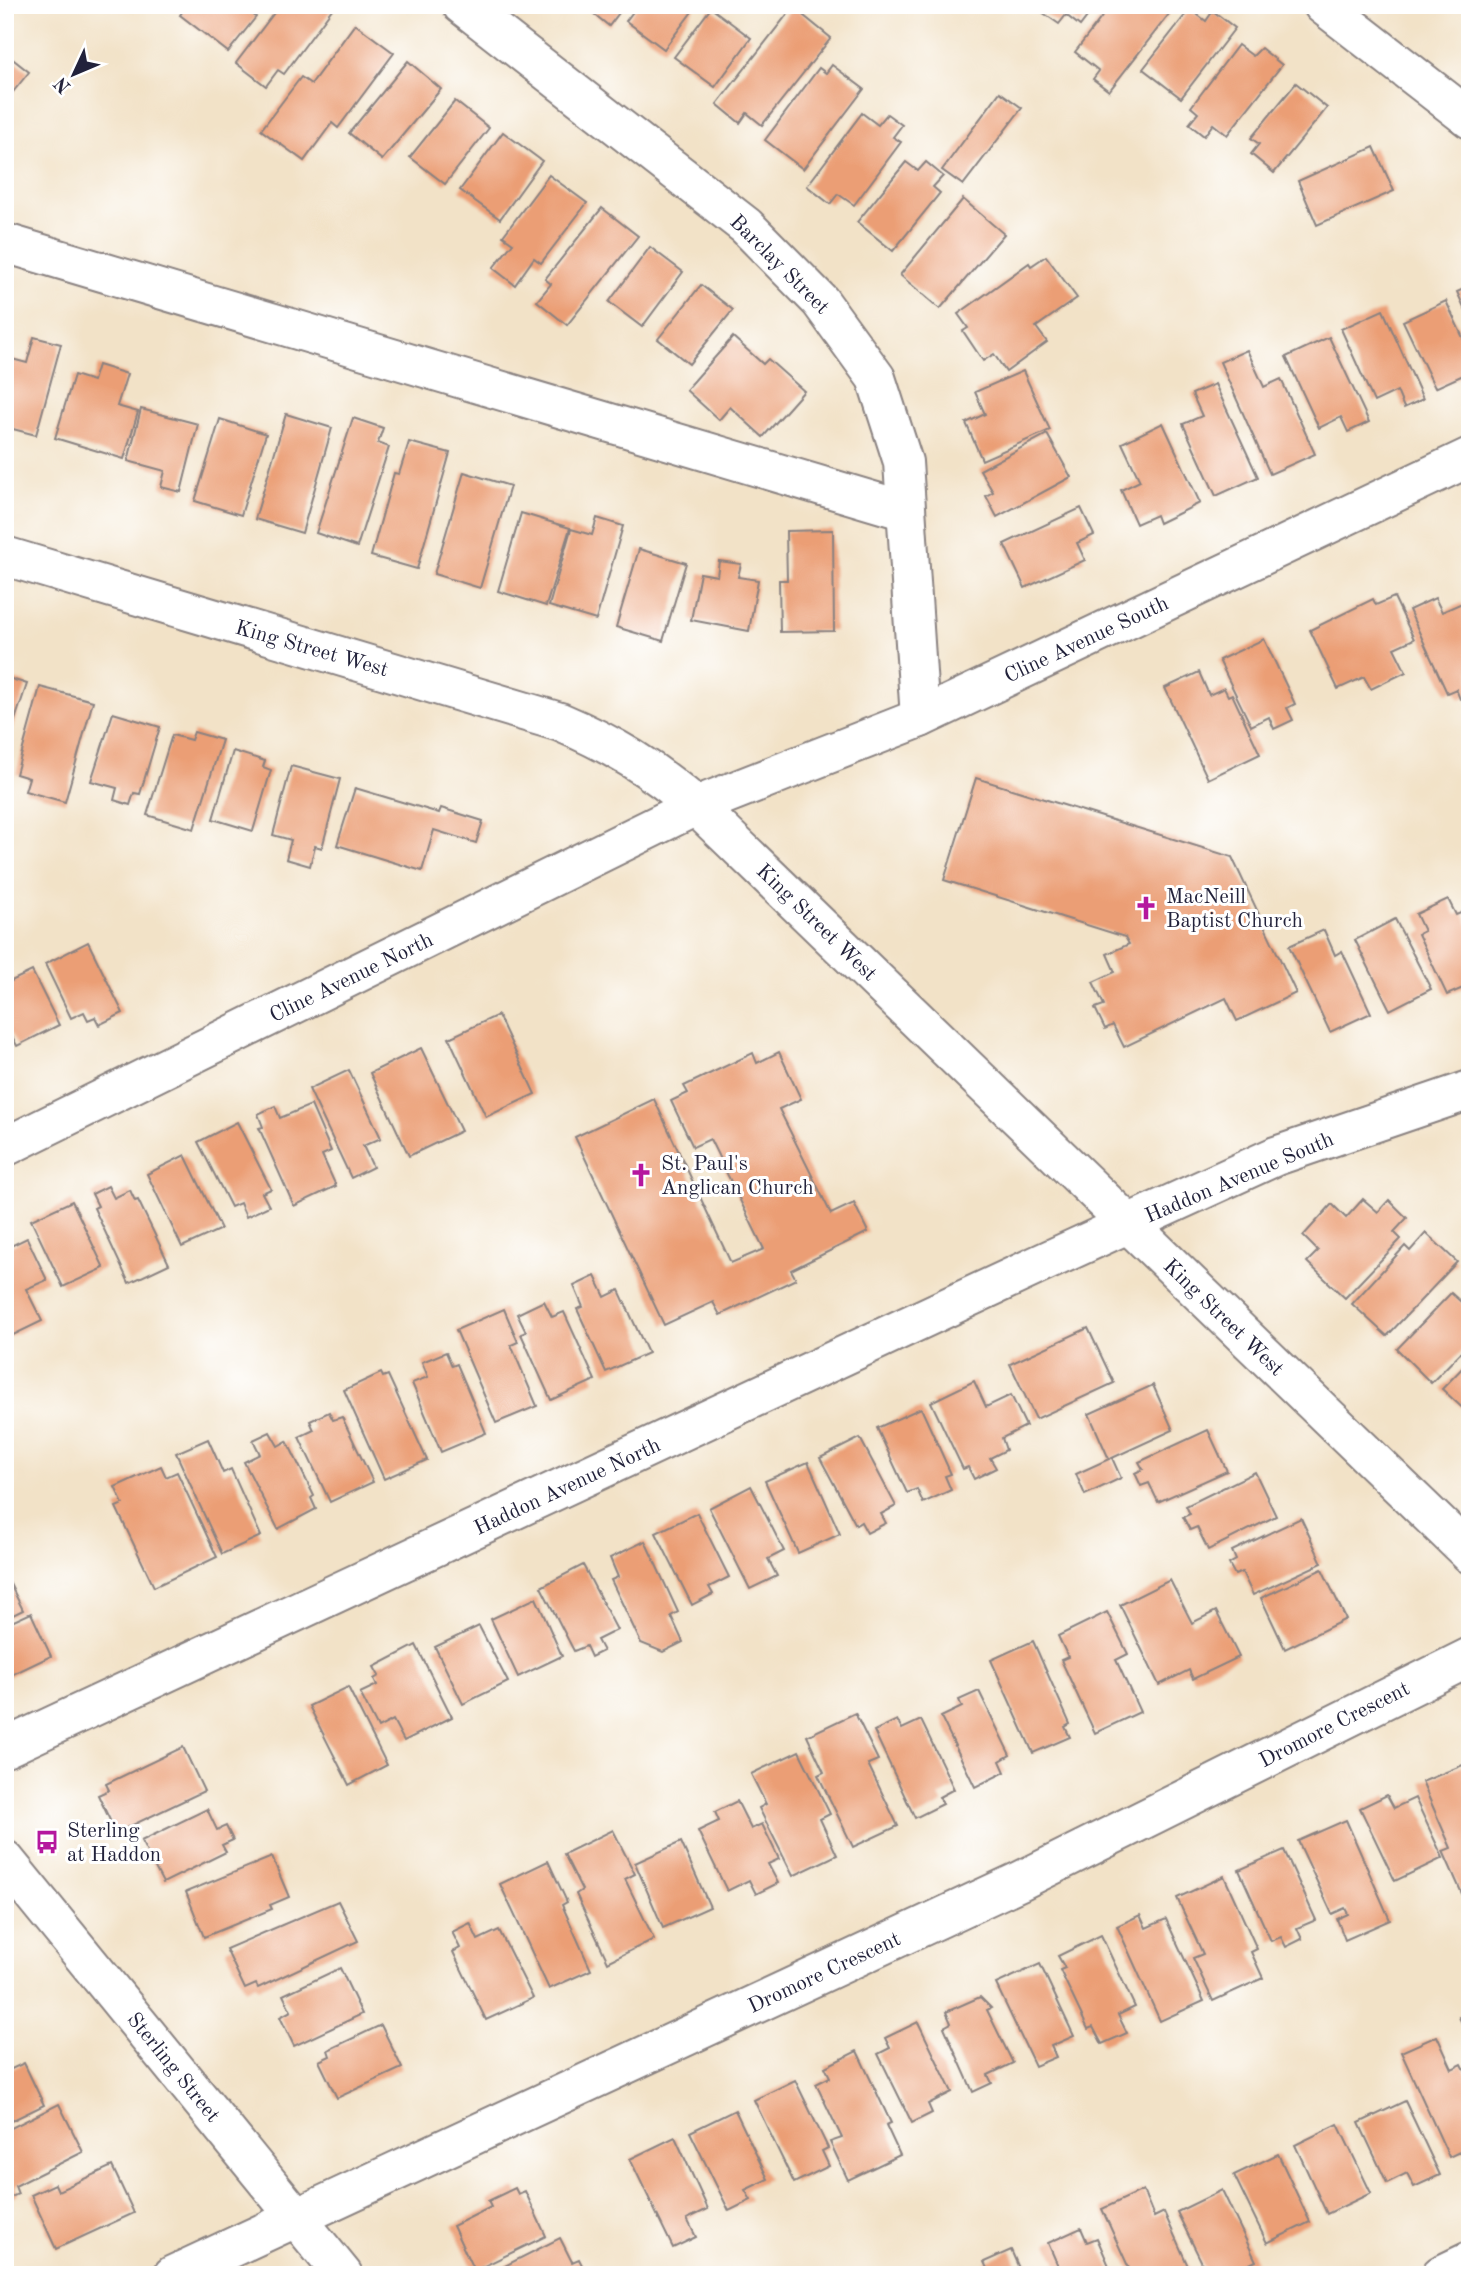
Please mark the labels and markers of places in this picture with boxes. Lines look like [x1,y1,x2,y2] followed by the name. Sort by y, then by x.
[1166,887,1303,932] place label: MacNeill Baptist Church
[1132,894,1160,922] church icon: MacNeill Baptist Church
[661,1154,814,1199] place label: St. Paul's Anglican Church
[627,1161,655,1189] church icon: St. Paul's Anglican Church
[67,1821,161,1866] place label: Sterling at Haddon
[33,1828,61,1856] bus stop icon: Sterling at Haddon

